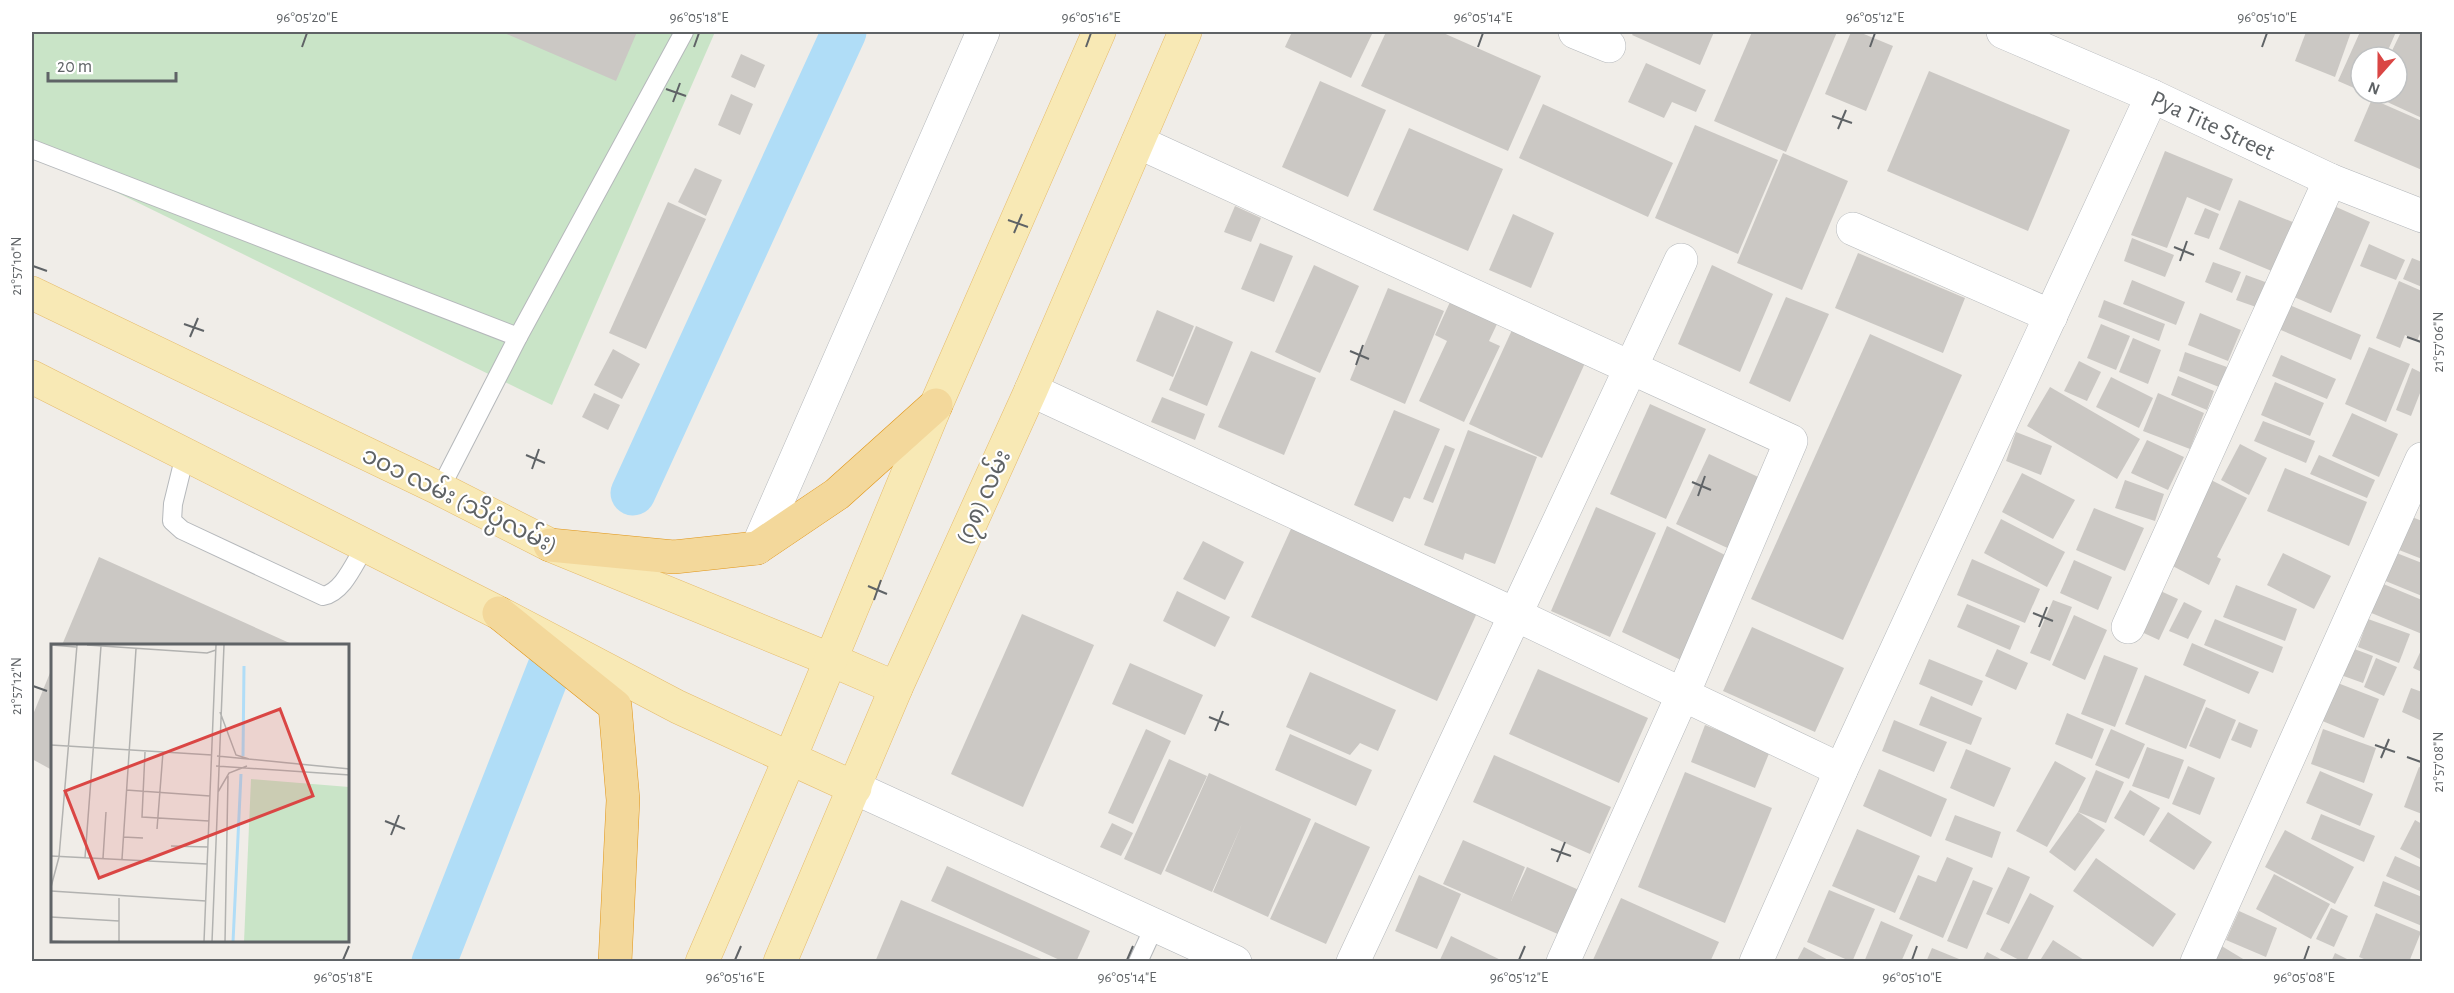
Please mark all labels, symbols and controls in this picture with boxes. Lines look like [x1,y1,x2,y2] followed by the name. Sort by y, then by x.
[276,10,338,25] text: 96°05'20"E
[670,10,728,25] text: 96°05'18"E
[1062,10,1120,25] text: 96°05'16"E
[1454,10,1512,25] text: 96°05'14"E
[1846,10,1904,25] text: 96°05'12"E
[2237,10,2297,25] text: 96°05'10"E
[48,45,176,83] scale bar
[2349,45,2409,105] north arrow
[57,58,92,76] text: 20 m
[2366,79,2382,98] text: N
[2147,87,2279,165] street label: Pya Tite Street
[9,237,24,295] text: 21°57'10"N
[2431,312,2446,372] text: 21°57'06"N
[355,439,563,565] street label: ၁၀၁ လမ်း (သိပ္ပံလမ်း)
[948,444,1021,551] street label: (၇၈) လမ်း
[51,644,350,942] inset map
[9,657,24,715] text: 21°57'12"N
[2431,732,2446,792] text: 21°57'08"N
[314,970,372,985] text: 96°05'18"E
[706,970,764,985] text: 96°05'16"E
[1098,970,1156,985] text: 96°05'14"E
[1490,970,1548,985] text: 96°05'12"E
[1882,970,1942,985] text: 96°05'10"E
[2273,970,2335,985] text: 96°05'08"E

